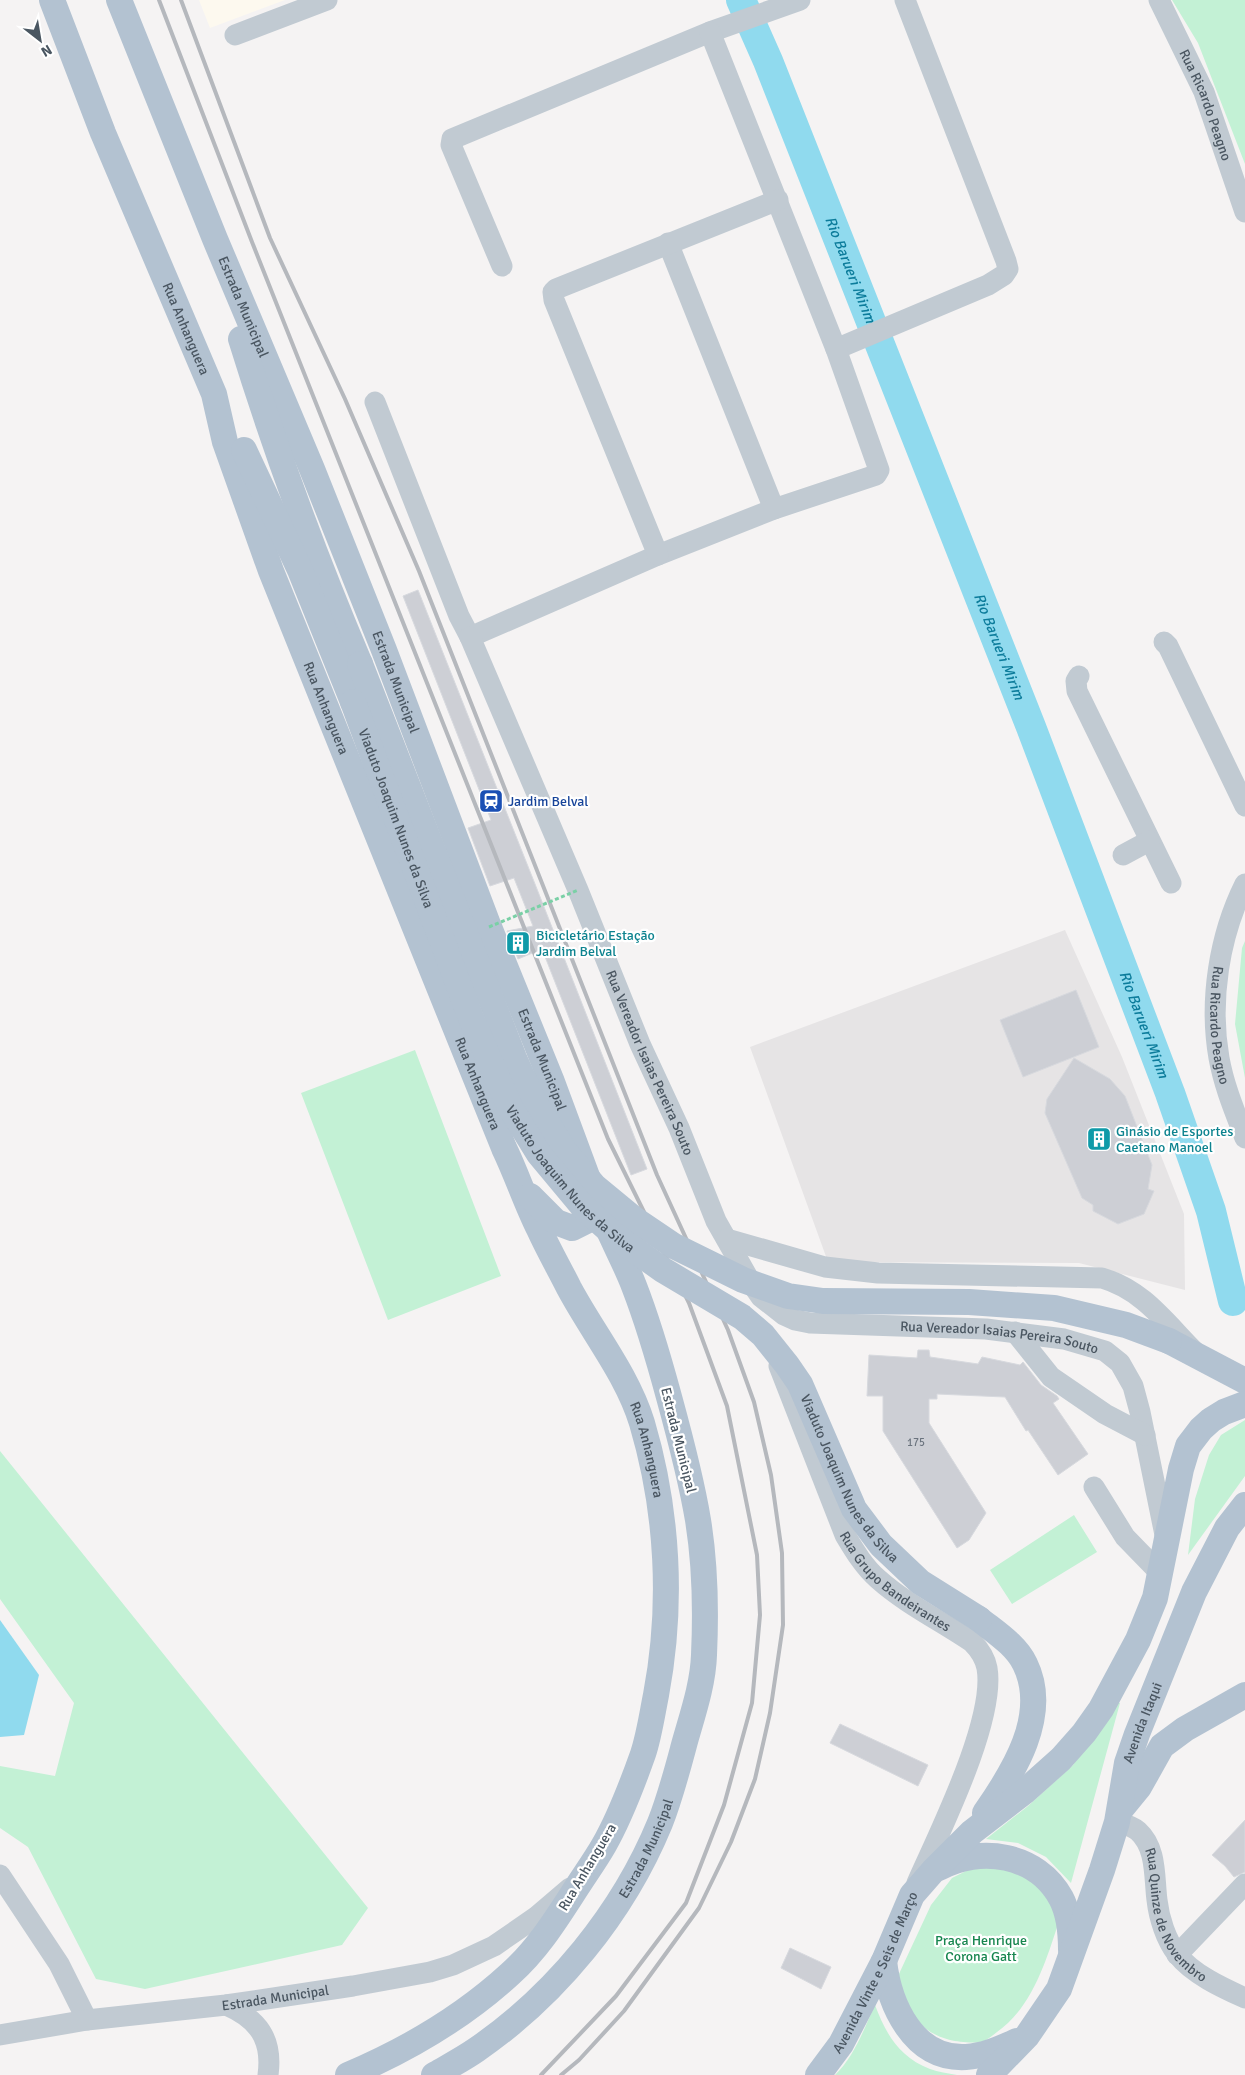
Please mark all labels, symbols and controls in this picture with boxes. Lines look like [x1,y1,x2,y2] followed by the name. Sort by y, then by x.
[15,15,65,65] north arrow
[38,41,55,61] text: N
[1175,46,1235,163] street label: Rua Ricardo Peagno
[821,214,880,327] water label: Rio Barueri Mirim
[214,254,272,360] street label: Estrada Municipal
[159,280,213,378] street label: Rua Anhanguera
[970,590,1029,703] water label: Rio Barueri Mirim
[368,628,423,736] street label: Estrada Municipal
[299,659,352,757] street label: Rua Anhanguera
[355,726,437,911] street label: Viaduto Joaquim Nunes da Silva
[478,788,504,814] station icon: Jardim Belval
[508,793,588,810] place label: Jardim Belval
[536,927,655,960] place label: Bicicletário Estação Jardim Belval
[505,930,531,956] building icon: Bicicletário Estação Jardim Belval
[1206,965,1233,1086] street label: Rua Ricardo Peagno
[602,968,697,1158] street label: Rua Vereador Isaias Pereira Souto
[1115,968,1173,1082] water label: Rio Barueri Mirim
[514,1006,570,1113] street label: Estrada Municipal
[451,1035,504,1133] street label: Rua Anhanguera
[502,1102,638,1256] street label: Viaduto Joaquim Nunes da Silva
[1116,1123,1233,1156] place label: Ginásio de Esportes Caetano Manoel
[1086,1126,1112,1152] building icon: Ginásio de Esportes Caetano Manoel
[900,1318,1100,1358] street label: Rua Vereador Isaias Pereira Souto
[657,1386,700,1495] street label: Estrada Municipal
[797,1392,902,1566] street label: Viaduto Joaquim Nunes da Silva
[626,1399,667,1499] street label: Rua Anhanguera
[907,1436,925,1449] house number: 175
[836,1528,954,1635] street label: Rua Grupo Bandeirantes
[1120,1680,1166,1766] street label: Avenida Itaqui
[615,1797,677,1902] street label: Estrada Municipal
[555,1821,620,1914] street label: Rua Anhanguera
[1141,1846,1210,1986] street label: Rua Quinze de Novembro
[829,1889,921,2057] street label: Avenida Vinte e Seis de Março
[935,1932,1027,1965] park label: Praça Henrique Corona Gatt
[221,1982,330,2014] street label: Estrada Municipal

